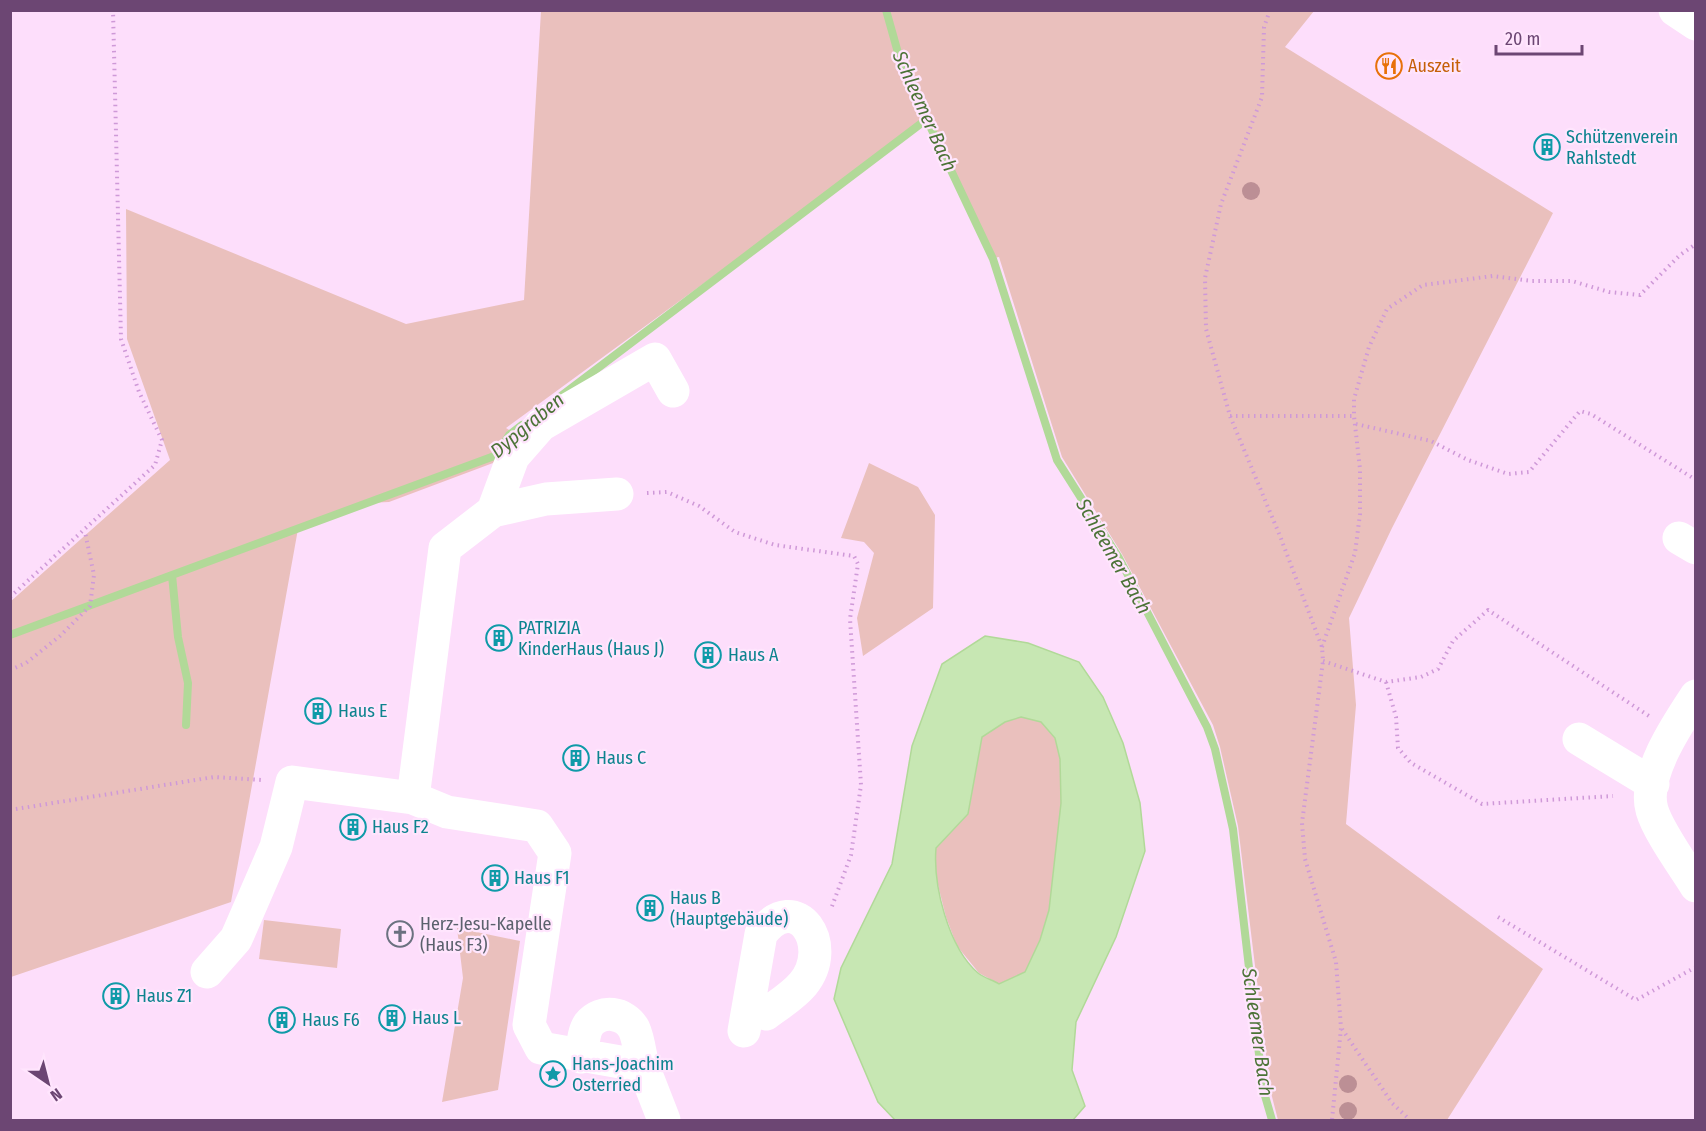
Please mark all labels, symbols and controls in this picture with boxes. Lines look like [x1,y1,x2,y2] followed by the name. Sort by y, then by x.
[1496,18,1582,56] scale bar
[1505,28,1540,50] text: 20 m
[887,46,962,175] water label: Schleemer Bach
[1374,51,1404,81] restaurant icon: Auszeit
[1408,55,1461,77] place label: Auszeit
[1566,126,1678,169] place label: Schützenverein Rahlstedt
[1532,132,1562,162] building icon: Schützenverein Rahlstedt
[485,387,569,463] water label: Dypgraben
[1071,493,1157,618] water label: Schleemer Bach
[518,617,664,660] place label: PATRIZIA KinderHaus (Haus J)
[484,623,514,653] building icon: PATRIZIA KinderHaus (Haus J)
[693,640,723,670] building icon: Haus A
[728,644,779,666] place label: Haus A
[303,696,333,726] building icon: Haus E
[338,700,388,722] place label: Haus E
[561,743,591,773] building icon: Haus C
[596,747,646,769] place label: Haus C
[338,812,368,842] building icon: Haus F2
[372,816,429,838] place label: Haus F2
[480,863,510,893] building icon: Haus F1
[514,867,569,889] place label: Haus F1
[670,887,788,930] place label: Haus B (Hauptgebäude)
[635,893,665,923] building icon: Haus B (Hauptgebäude)
[420,913,552,956] place label: Herz-Jesu-Kapelle (Haus F3)
[385,919,415,949] church icon: Herz-Jesu-Kapelle (Haus F3)
[1237,965,1279,1098] water label: Schleemer Bach
[101,981,131,1011] building icon: Haus Z1
[136,985,192,1007] place label: Haus Z1
[377,1003,407,1033] building icon: Haus L
[267,1005,297,1035] building icon: Haus F6
[412,1007,461,1029] place label: Haus L
[302,1009,360,1031] place label: Haus F6
[18,1053,78,1113] north arrow
[572,1053,674,1096] place label: Hans-Joachim Osterried
[538,1059,568,1089] place icon: Hans-Joachim Osterried
[47,1084,66,1105] text: N

